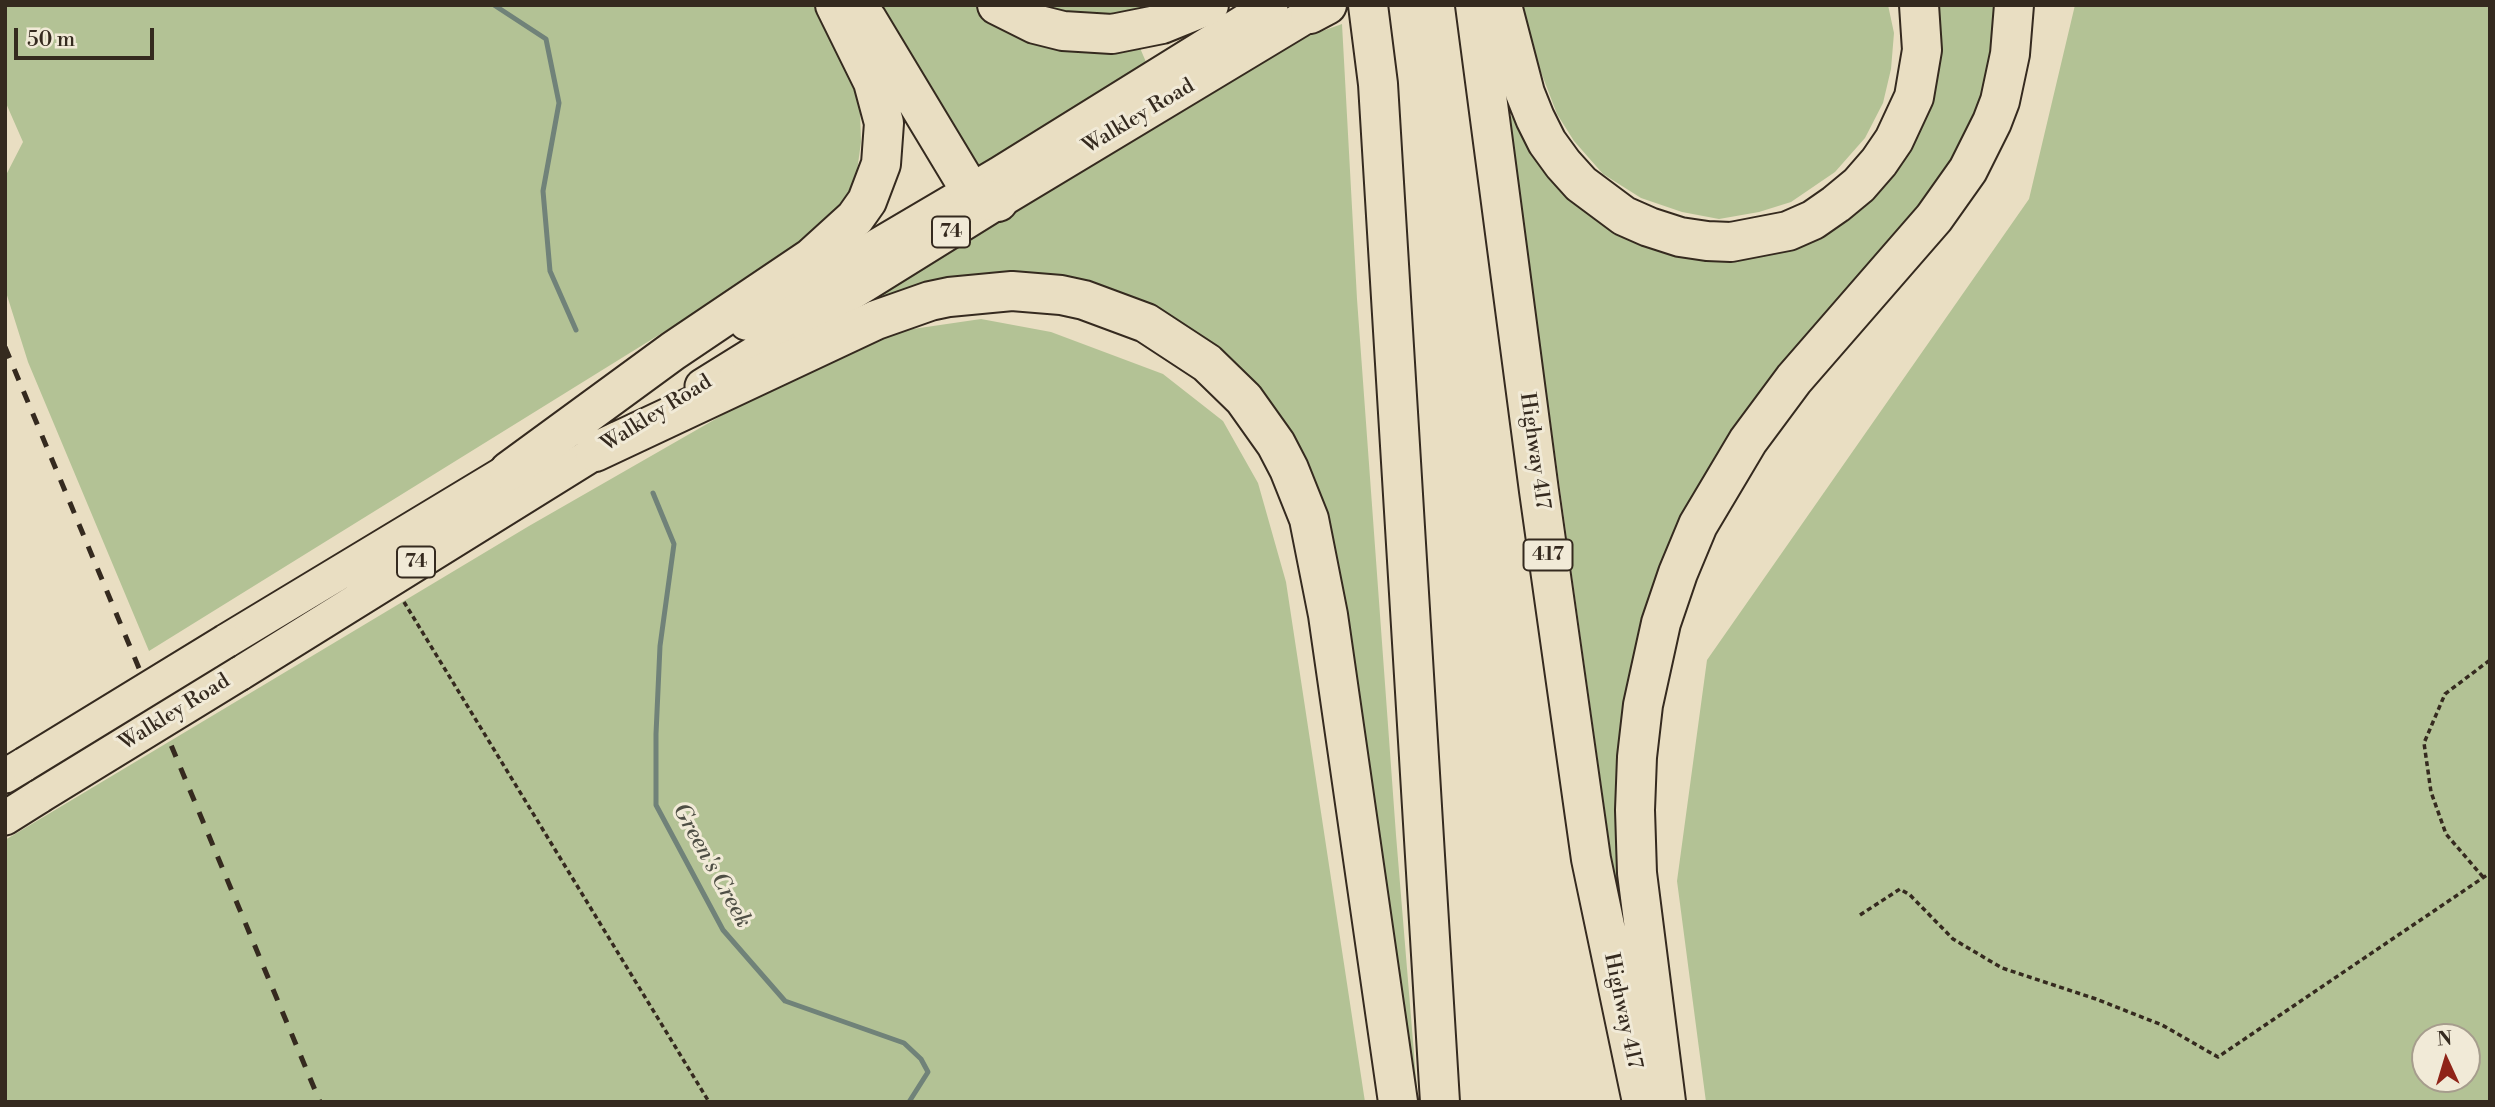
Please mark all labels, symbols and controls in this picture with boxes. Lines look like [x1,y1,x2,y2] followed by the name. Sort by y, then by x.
[18,14,158,58] scale bar
[27,27,75,53] text: 50 m
[1079,74,1199,160] street label: Walkley Road
[932,216,970,248] road number: 74
[597,370,717,458] street label: Walkley Road
[1513,391,1555,511] street label: Highway 417
[1524,540,1572,570] road number: 417
[397,547,435,578] road number: 74
[115,669,235,757] street label: Walkley Road
[666,799,756,933] water label: Green's Creek
[1597,951,1647,1071] street label: Highway 417
[2411,1023,2481,1093] north arrow
[2436,1027,2453,1052] text: N

